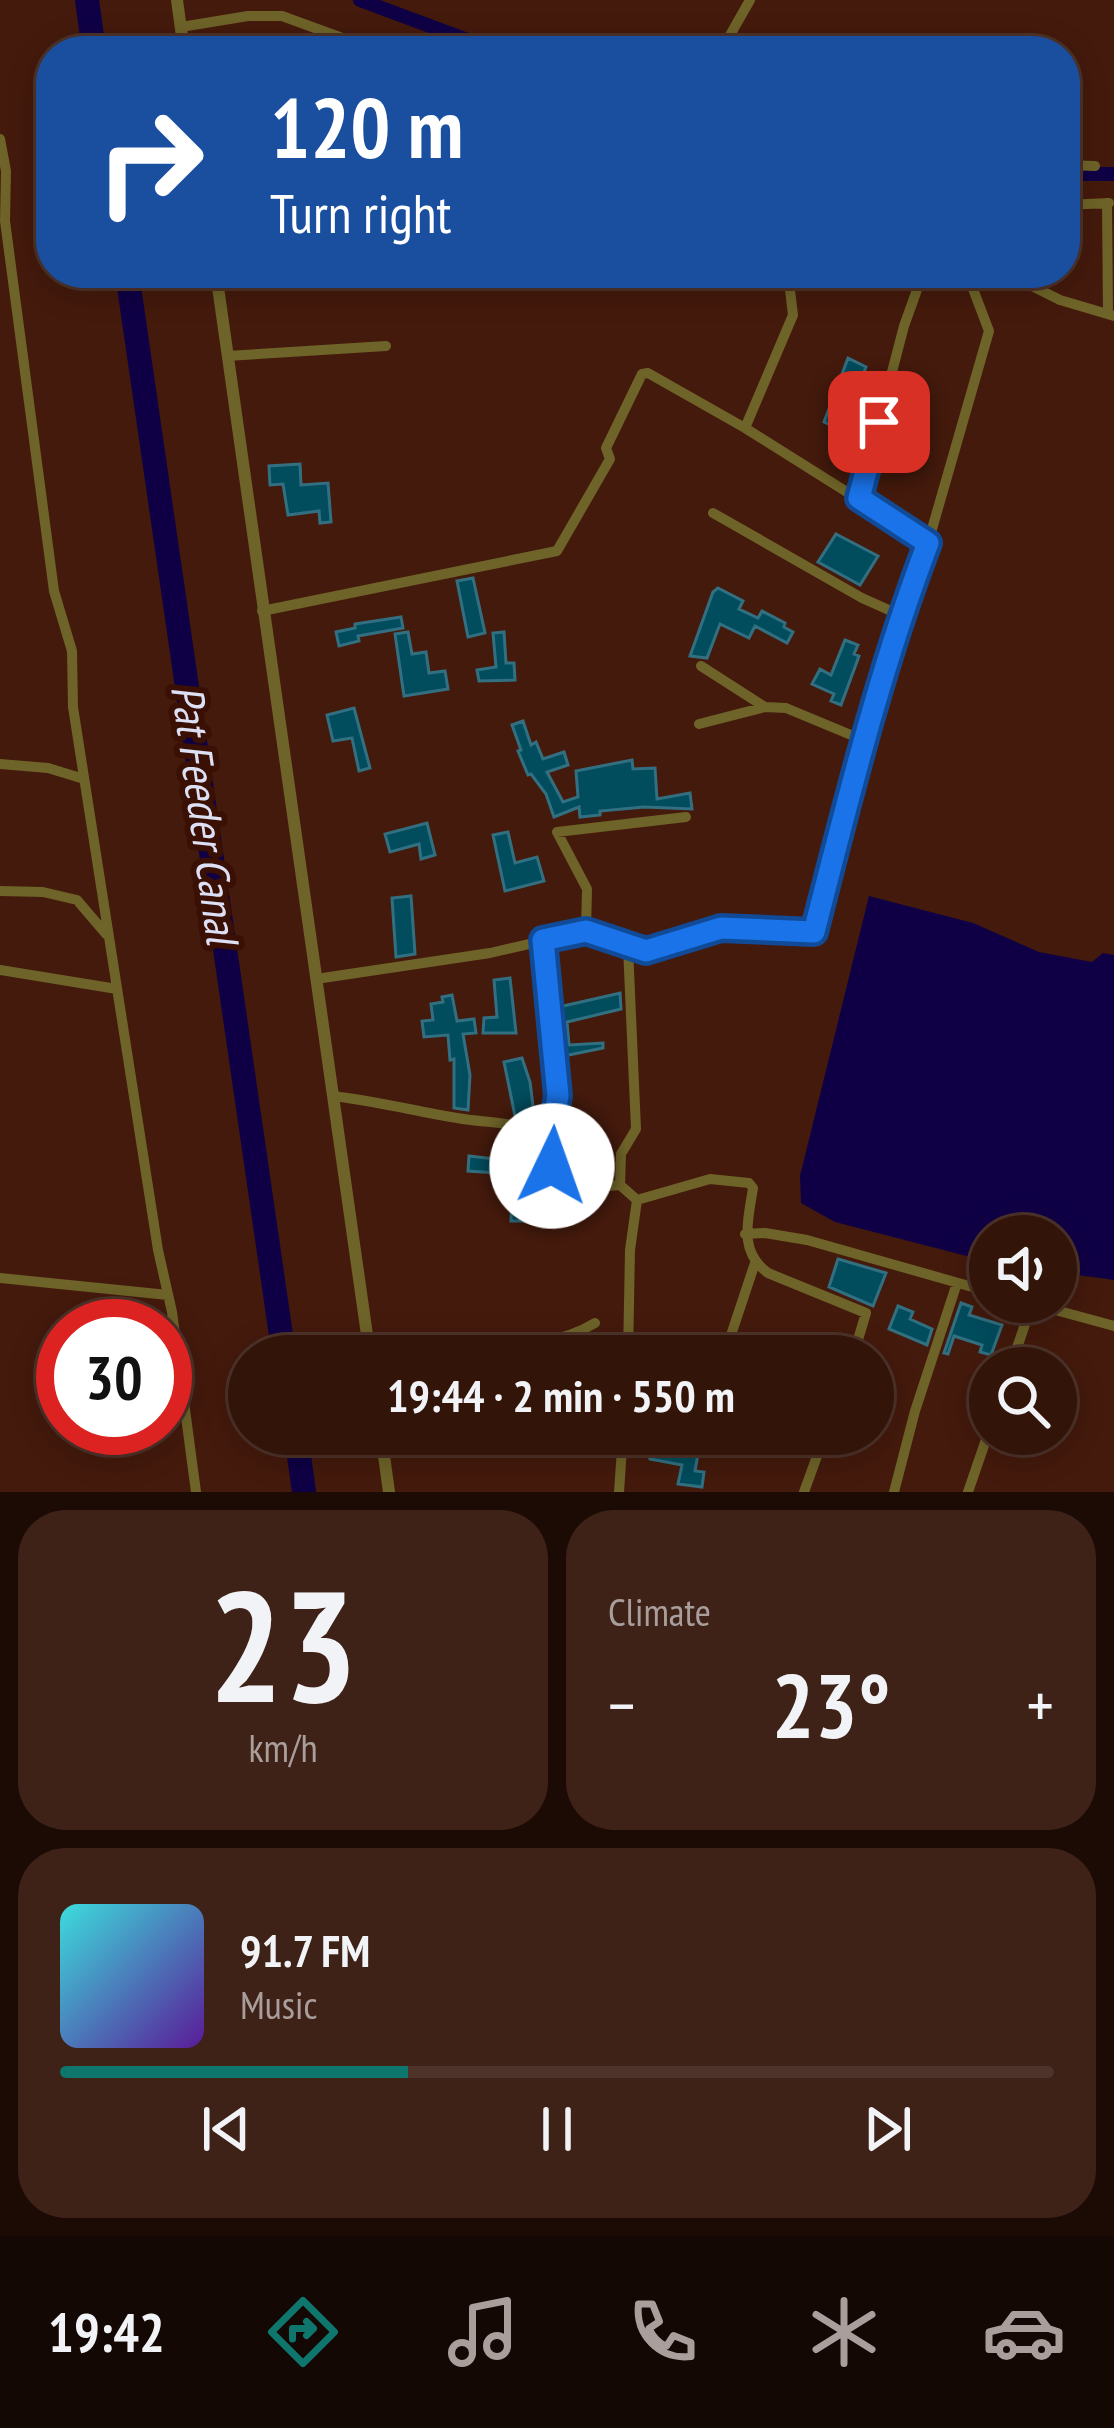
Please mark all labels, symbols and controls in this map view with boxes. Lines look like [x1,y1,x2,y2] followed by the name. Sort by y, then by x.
[270,72,463,181] text: 120 m
[72,84,228,240] icon: right
[270,178,451,248] text: Turn right
[828,371,930,473] pin
[846,389,912,455] icon: arrive
[159,681,253,951] water label: Pat Feeder Canal
[489,1103,615,1229] position arrow
[969,1215,1077,1455] map controls
[969,1215,1077,1323] button: sound
[36,1299,192,1455] speed limit sign: 30
[969,1347,1077,1455] button: search
[387,1366,735,1424] text: 19:44 · 2 min · 550 m
[208,1543,358,1745] text: 23
[608,1586,711,1637] text: Climate
[772,1646,890,1763] text: 23°
[608,1662,635,1747] text: −
[1027,1662,1054,1747] text: +
[248,1722,318,1773] text: km/h
[240,1921,370,1979] text: 91.7 FM
[240,1979,317,2030] text: Music
[193,2096,259,2162] icon: previous
[524,2096,590,2162] icon: pause
[855,2096,921,2162] icon: next
[261,2290,345,2374] icon: directions
[441,2290,525,2374] icon: music
[621,2290,705,2374] icon: phone
[802,2290,886,2374] icon: climate
[982,2290,1066,2374] icon: car
[48,2297,165,2367] text: 19:42

